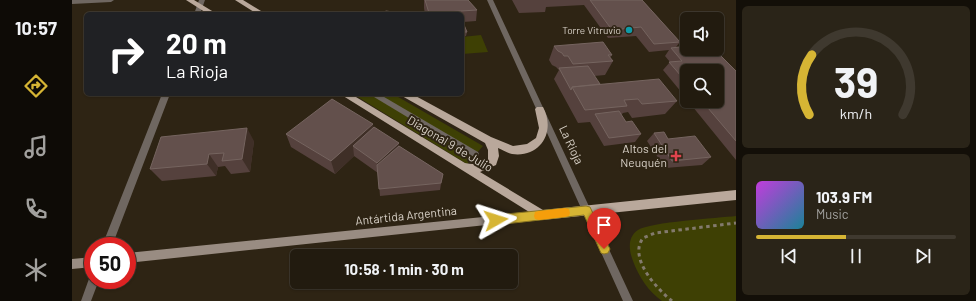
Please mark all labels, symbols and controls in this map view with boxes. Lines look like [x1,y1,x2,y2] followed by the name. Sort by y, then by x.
[680,12,724,108] map controls
[680,12,724,56] button: sound
[15,17,57,39] text: 10:57
[562,24,621,36] place label: Torre Vitruvio
[624,25,634,35] marker: Torre Vitruvio
[166,26,227,60] text: 20 m
[100,28,152,80] icon: right
[834,56,878,106] text: 39
[166,60,228,82] text: La Rioja
[680,64,724,108] button: search
[22,72,50,100] icon: directions
[840,104,872,121] text: km/h
[405,112,496,174] street label: Diagonal 9 de Julio
[557,123,587,166] street label: La Rioja
[22,133,50,161] icon: music
[620,141,667,169] place label: Altos del Neuquén
[670,150,682,162] marker: Altos del Neuquén
[816,188,872,206] text: 103.9 FM
[22,195,50,223] icon: phone
[475,199,517,241] position arrow
[354,203,457,227] street label: Antártida Argentina
[816,206,849,222] text: Music
[587,208,621,249] pin
[593,214,615,236] icon: arrive
[84,237,136,289] speed limit sign: 50
[778,245,800,267] icon: previous
[845,245,867,267] icon: pause
[912,245,934,267] icon: next
[22,256,50,284] icon: climate
[344,260,464,278] text: 10:58 · 1 min · 30 m

